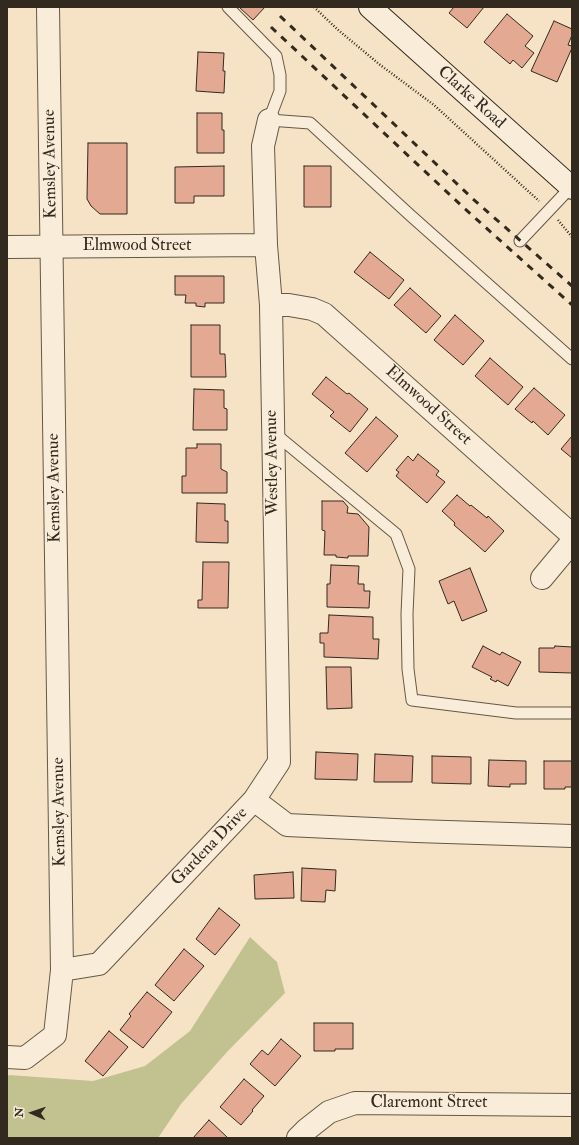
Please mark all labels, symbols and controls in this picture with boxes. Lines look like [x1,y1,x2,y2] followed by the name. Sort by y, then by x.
[433,62,509,134] street label: Clarke Road
[40,109,62,219] street label: Kemsley Avenue
[82,236,192,256] street label: Elmwood Street
[381,362,475,450] street label: Elmwood Street
[262,410,284,516] street label: Westley Avenue
[44,433,66,543] street label: Kemsley Avenue
[49,757,71,867] street label: Kemsley Avenue
[168,804,252,890] street label: Gardena Drive
[12,1093,52,1133] north arrow
[370,1093,488,1113] street label: Claremont Street
[13,1107,26,1118] text: N

